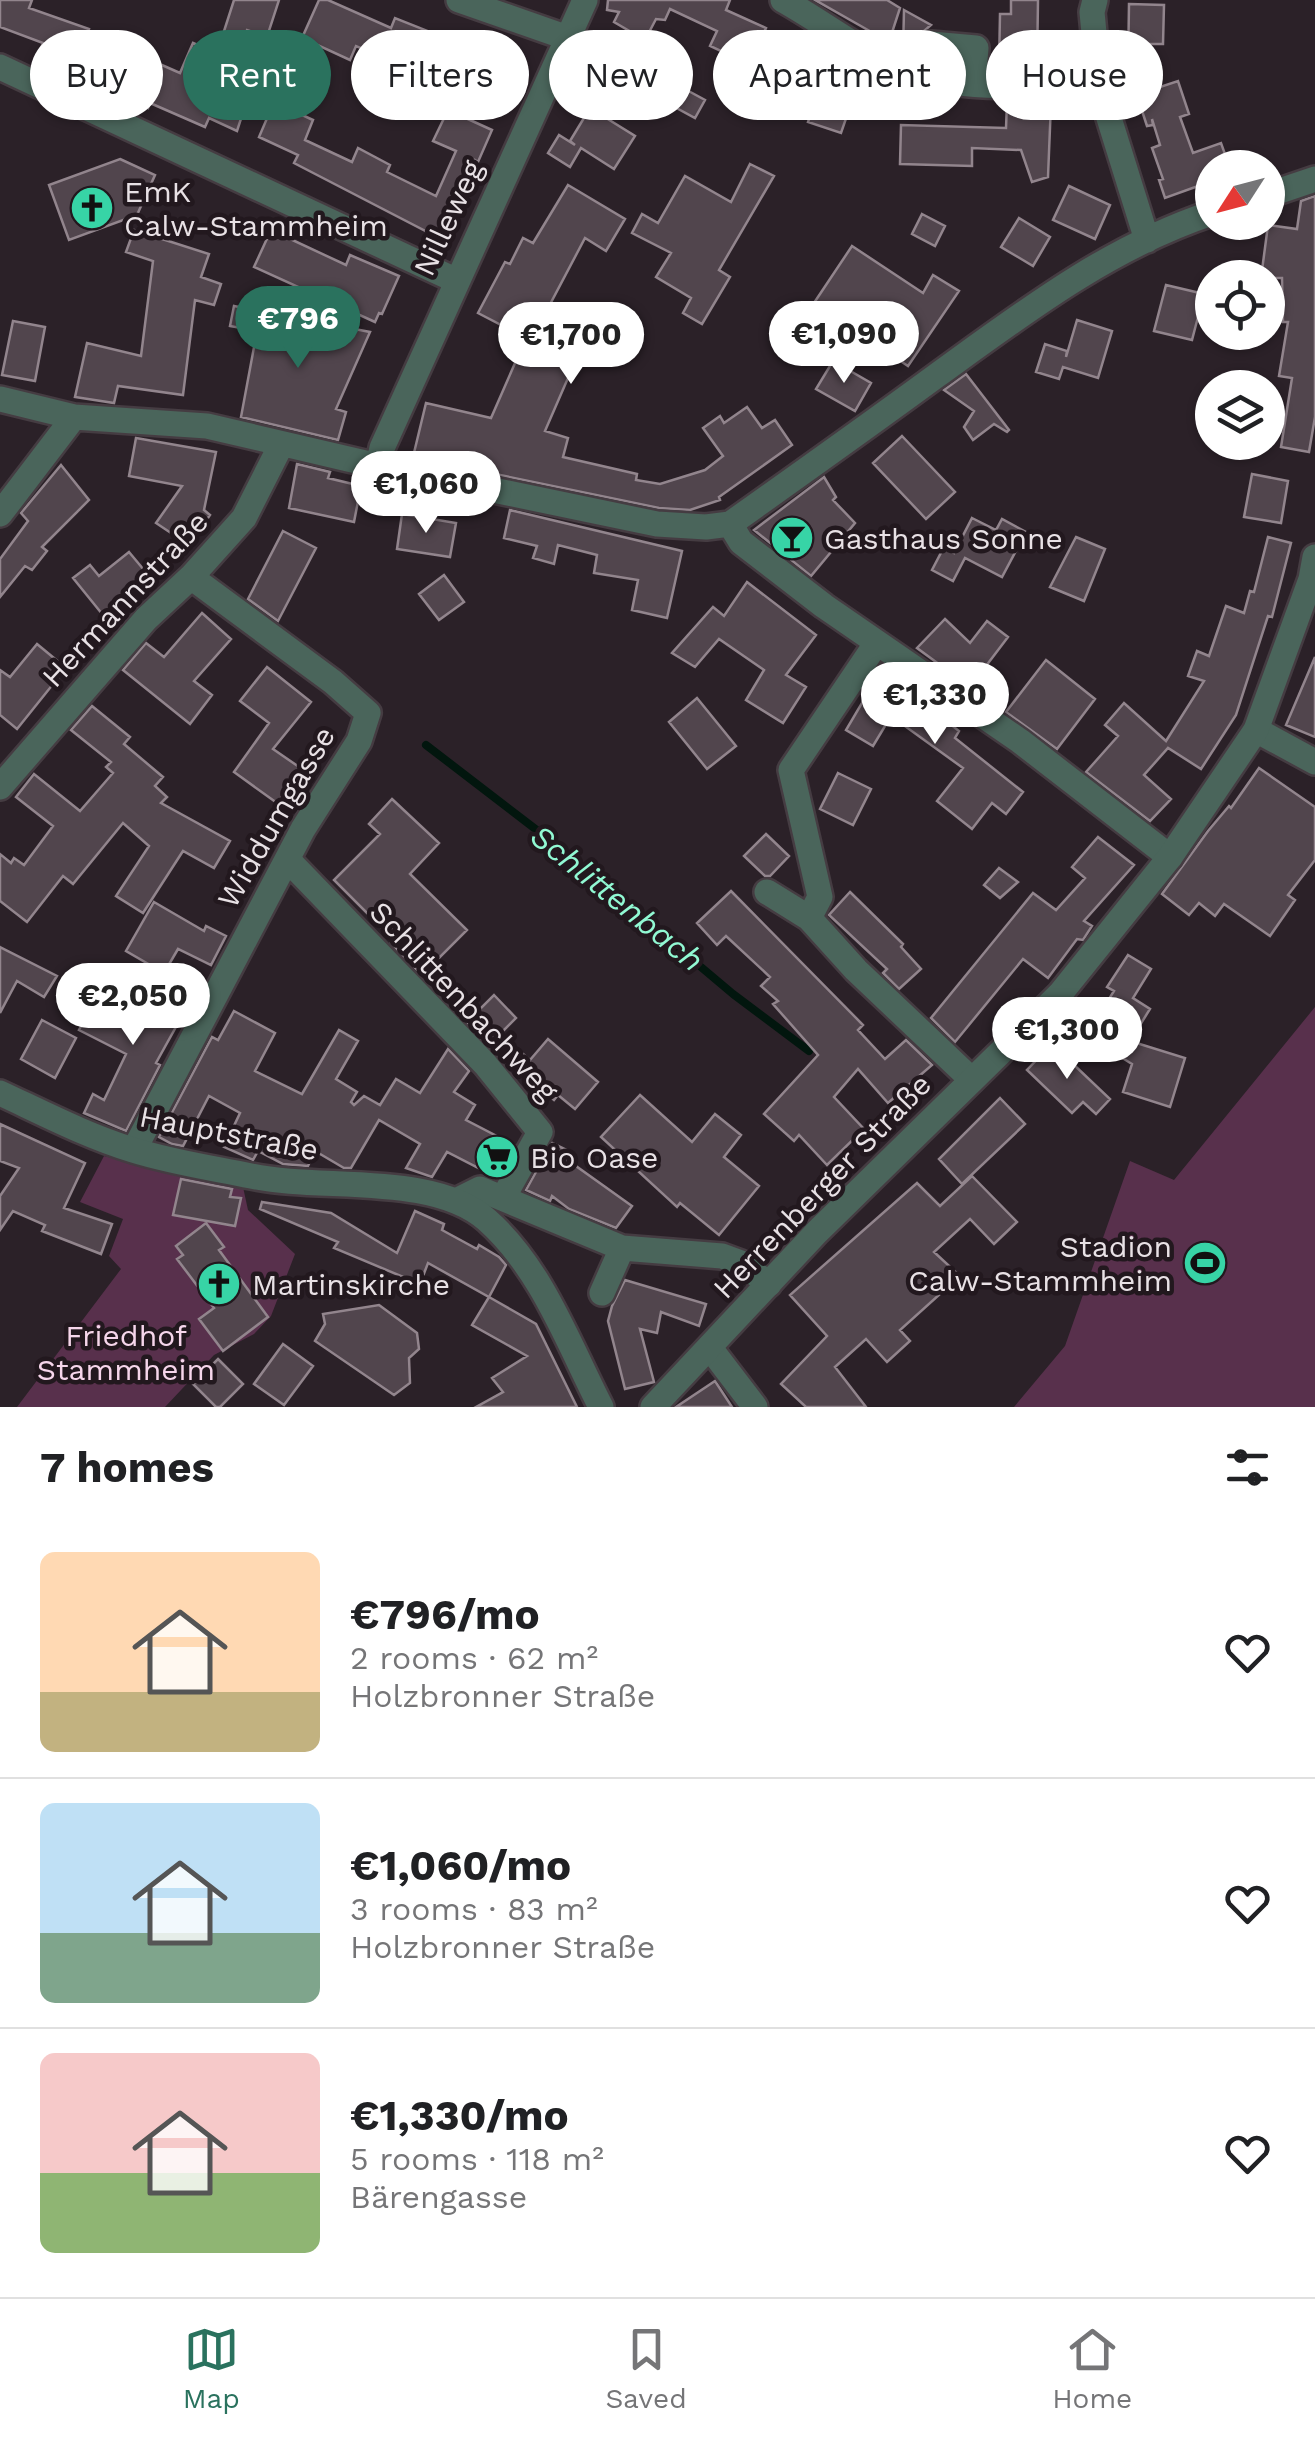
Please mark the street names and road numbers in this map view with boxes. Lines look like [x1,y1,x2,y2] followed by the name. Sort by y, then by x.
[406,155,490,281] street label: Nilleweg
[35,504,215,694] street label: Hermannstraße
[210,720,342,914] street label: Widdumgasse
[363,894,565,1108] street label: Schlittenbachweg
[706,1067,938,1305] street label: Herrenberger Straße
[137,1099,321,1167] street label: Hauptstraße

